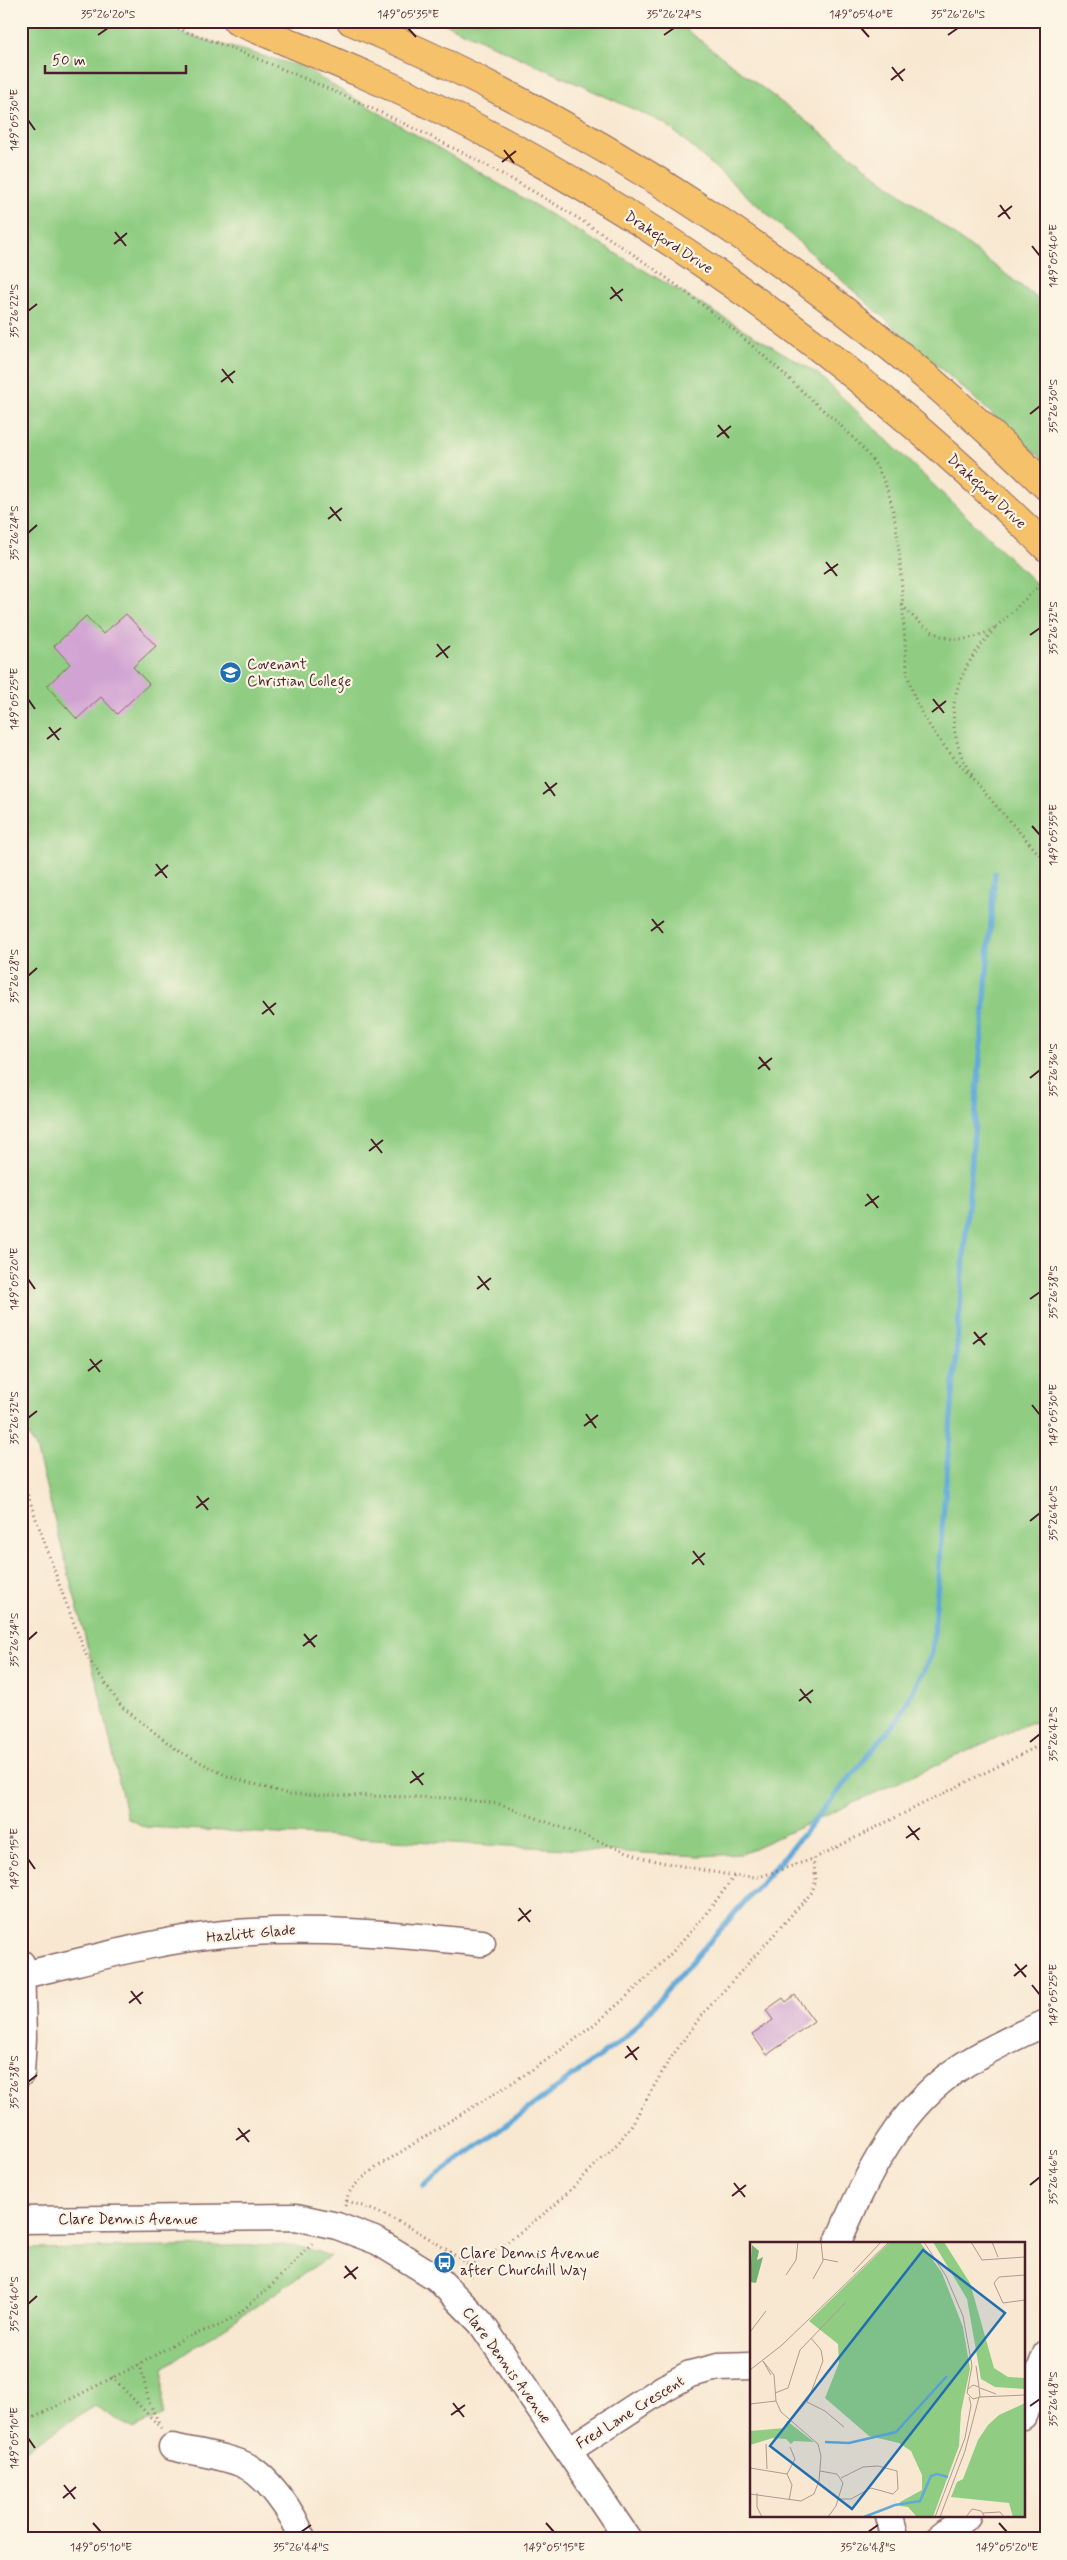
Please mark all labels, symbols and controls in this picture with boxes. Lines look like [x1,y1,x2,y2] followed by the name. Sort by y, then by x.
[81,7,136,23] text: 35°26'20"S
[377,7,439,23] text: 149°05'35"E
[646,7,702,23] text: 35°26'24"S
[829,7,893,23] text: 149°05'40"E
[931,7,986,23] text: 35°26'26"S
[45,42,186,74] scale bar
[52,51,86,71] text: 50 m
[7,89,23,151] text: 149°05'30"E
[619,207,717,281] street label: Drakeford Drive
[1046,224,1062,288] text: 149°05'40"E
[7,284,23,338] text: 35°26'22"S
[1046,379,1062,433] text: 35°26'30"S
[941,450,1030,535] street label: Drakeford Drive
[7,505,23,561] text: 35°26'24"S
[1046,601,1062,655] text: 35°26'32"S
[247,655,351,693] place label: Covenant Christian College
[219,661,243,685] school or university icon: Covenant Christian College
[7,668,23,730] text: 149°05'25"E
[1046,804,1062,866] text: 149°05'35"E
[7,948,23,1003] text: 35°26'28"S
[1046,1043,1062,1097] text: 35°26'36"S
[7,1248,23,1310] text: 149°05'20"E
[1046,1265,1062,1319] text: 35°26'38"S
[1046,1384,1062,1446] text: 149°05'30"E
[7,1391,23,1445] text: 35°26'32"S
[1046,1485,1062,1541] text: 35°26'40"S
[7,1612,23,1667] text: 35°26'34"S
[1046,1706,1062,1762] text: 35°26'42"S
[7,1828,23,1890] text: 149°05'15"E
[206,1920,297,1948] street label: Hazlitt Glade
[1046,1964,1062,2026] text: 149°05'25"E
[7,2055,23,2109] text: 35°26'38"S
[1046,2149,1062,2205] text: 35°26'46"S
[58,2210,198,2230] street label: Clare Dennis Avenue
[750,2242,1024,2518] inset map
[460,2244,600,2281] place label: Clare Dennis Avenue after Churchill Way
[432,2250,456,2274] bus stop icon: Clare Dennis Avenue after Churchill Way
[7,2276,23,2332] text: 35°26'40"S
[457,2303,555,2428] street label: Clare Dennis Avenue
[573,2371,689,2454] street label: Fred Lane Crescent
[1046,2371,1062,2427] text: 35°26'48"S
[7,2407,23,2469] text: 149°05'10"E
[70,2540,132,2556] text: 149°05'10"E
[273,2540,329,2556] text: 35°26'44"S
[523,2540,585,2556] text: 149°05'15"E
[840,2540,896,2556] text: 35°26'48"S
[976,2540,1038,2556] text: 149°05'20"E

